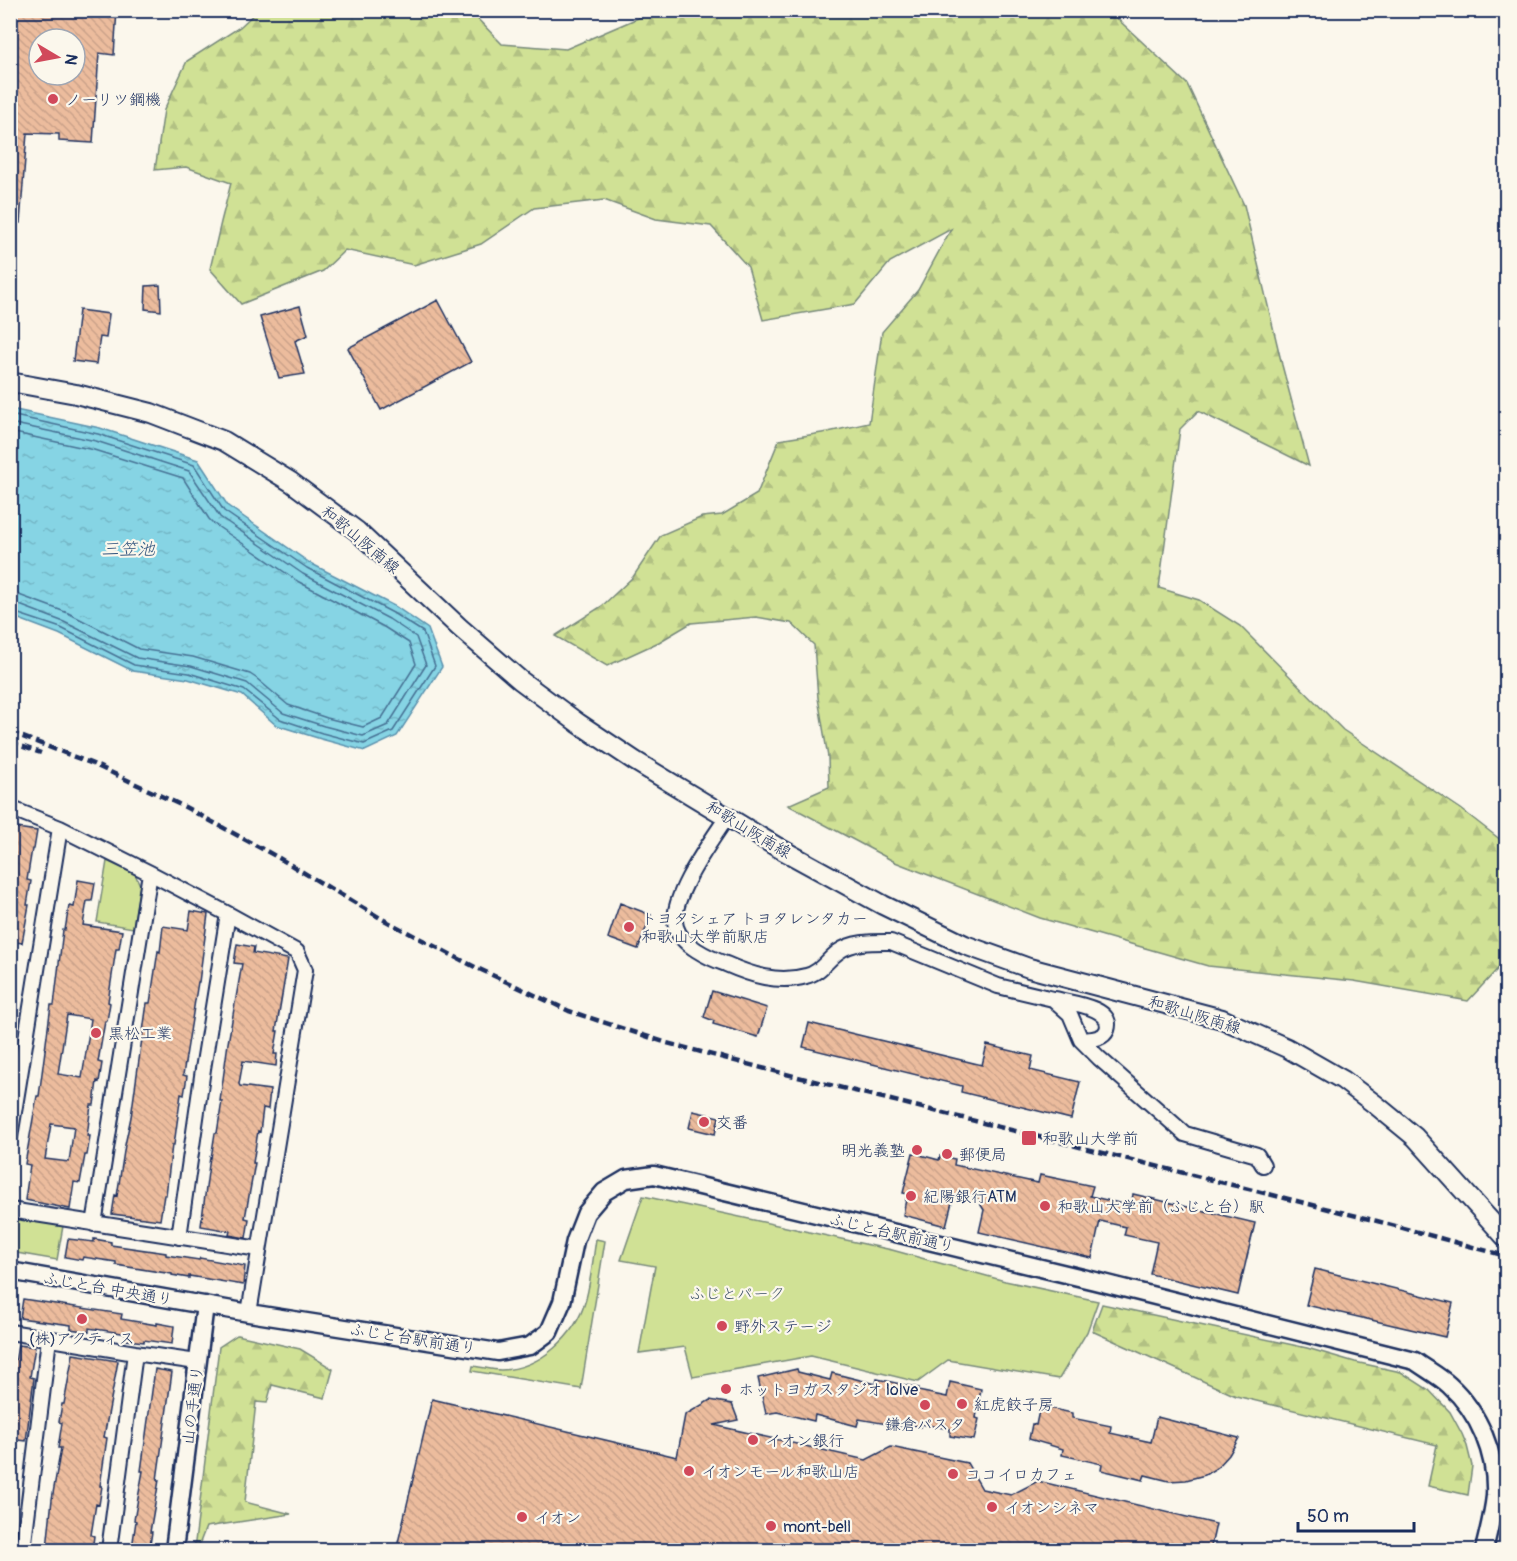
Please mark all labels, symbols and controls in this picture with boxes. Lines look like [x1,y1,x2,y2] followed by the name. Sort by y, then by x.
[27,27,87,87] north arrow
[60,52,82,67] text: N
[65,90,161,110] place label: ノーリツ鋼機
[46,92,60,106] marker: ノーリツ鋼機
[317,501,404,578] street label: 和歌山阪南線
[101,538,156,561] water label: 三笠池
[702,797,795,863] street label: 和歌山阪南線
[641,909,868,947] place label: トヨタシェア トヨタレンタカー 和歌山大学前駅店
[622,920,636,934] marker: トヨタシェア トヨタレンタカー 和歌山大学前駅店
[1146,991,1244,1039] street label: 和歌山阪南線
[108,1024,172,1044] place label: 黒松工業
[89,1026,103,1040] marker: 黒松工業
[716,1113,748,1133] place label: 交番
[697,1115,711,1129] marker: 交番
[1020,1129,1038,1147] marker: 和歌山大学前
[1042,1129,1138,1149] place label: 和歌山大学前
[841,1141,905,1161] place label: 明光義塾
[910,1143,924,1157] marker: 明光義塾
[959,1145,1007,1165] place label: 郵便局
[940,1147,954,1161] marker: 郵便局
[923,1187,1017,1207] place label: 紀陽銀行ATM
[904,1189,918,1203] marker: 紀陽銀行ATM
[1057,1197,1265,1217] place label: 和歌山大学前（ふじと台）駅
[1038,1199,1052,1213] marker: 和歌山大学前（ふじと台）駅
[827,1209,956,1257] street label: ふじと台駅前通り
[41,1268,174,1310] street label: ふじと台 中央通り
[689,1284,785,1304] park label: ふじとパーク
[75,1312,89,1326] marker: (株)アクティス
[734,1317,831,1337] place label: 野外ステージ
[348,1319,478,1359] street label: ふじと台駅前通り
[715,1319,729,1333] marker: 野外ステージ
[29,1329,135,1349] place label: (株)アクティス
[178,1364,208,1446] street label: 山の手通り
[738,1380,918,1400] place label: ホットヨガスタジオ loIve
[719,1382,733,1396] marker: ホットヨガスタジオ loIve
[974,1395,1054,1415] place label: 紅虎餃子房
[955,1397,969,1411] marker: 紅虎餃子房
[918,1398,932,1412] marker: 鎌倉パスタ
[885,1415,965,1435] place label: 鎌倉パスタ
[765,1431,844,1451] place label: イオン銀行
[746,1433,760,1447] marker: イオン銀行
[701,1462,859,1482] place label: イオンモール和歌山店
[682,1464,696,1478] marker: イオンモール和歌山店
[965,1465,1077,1485] place label: ココイロカフェ
[946,1467,960,1481] marker: ココイロカフェ
[1298,1495,1414,1533] scale bar
[1004,1498,1099,1518] place label: イオンシネマ
[985,1500,999,1514] marker: イオンシネマ
[1307,1505,1349,1528] text: 50 m
[534,1508,581,1528] place label: イオン
[515,1510,529,1524] marker: イオン
[783,1517,851,1537] place label: mont-bell
[764,1519,778,1533] marker: mont-bell

